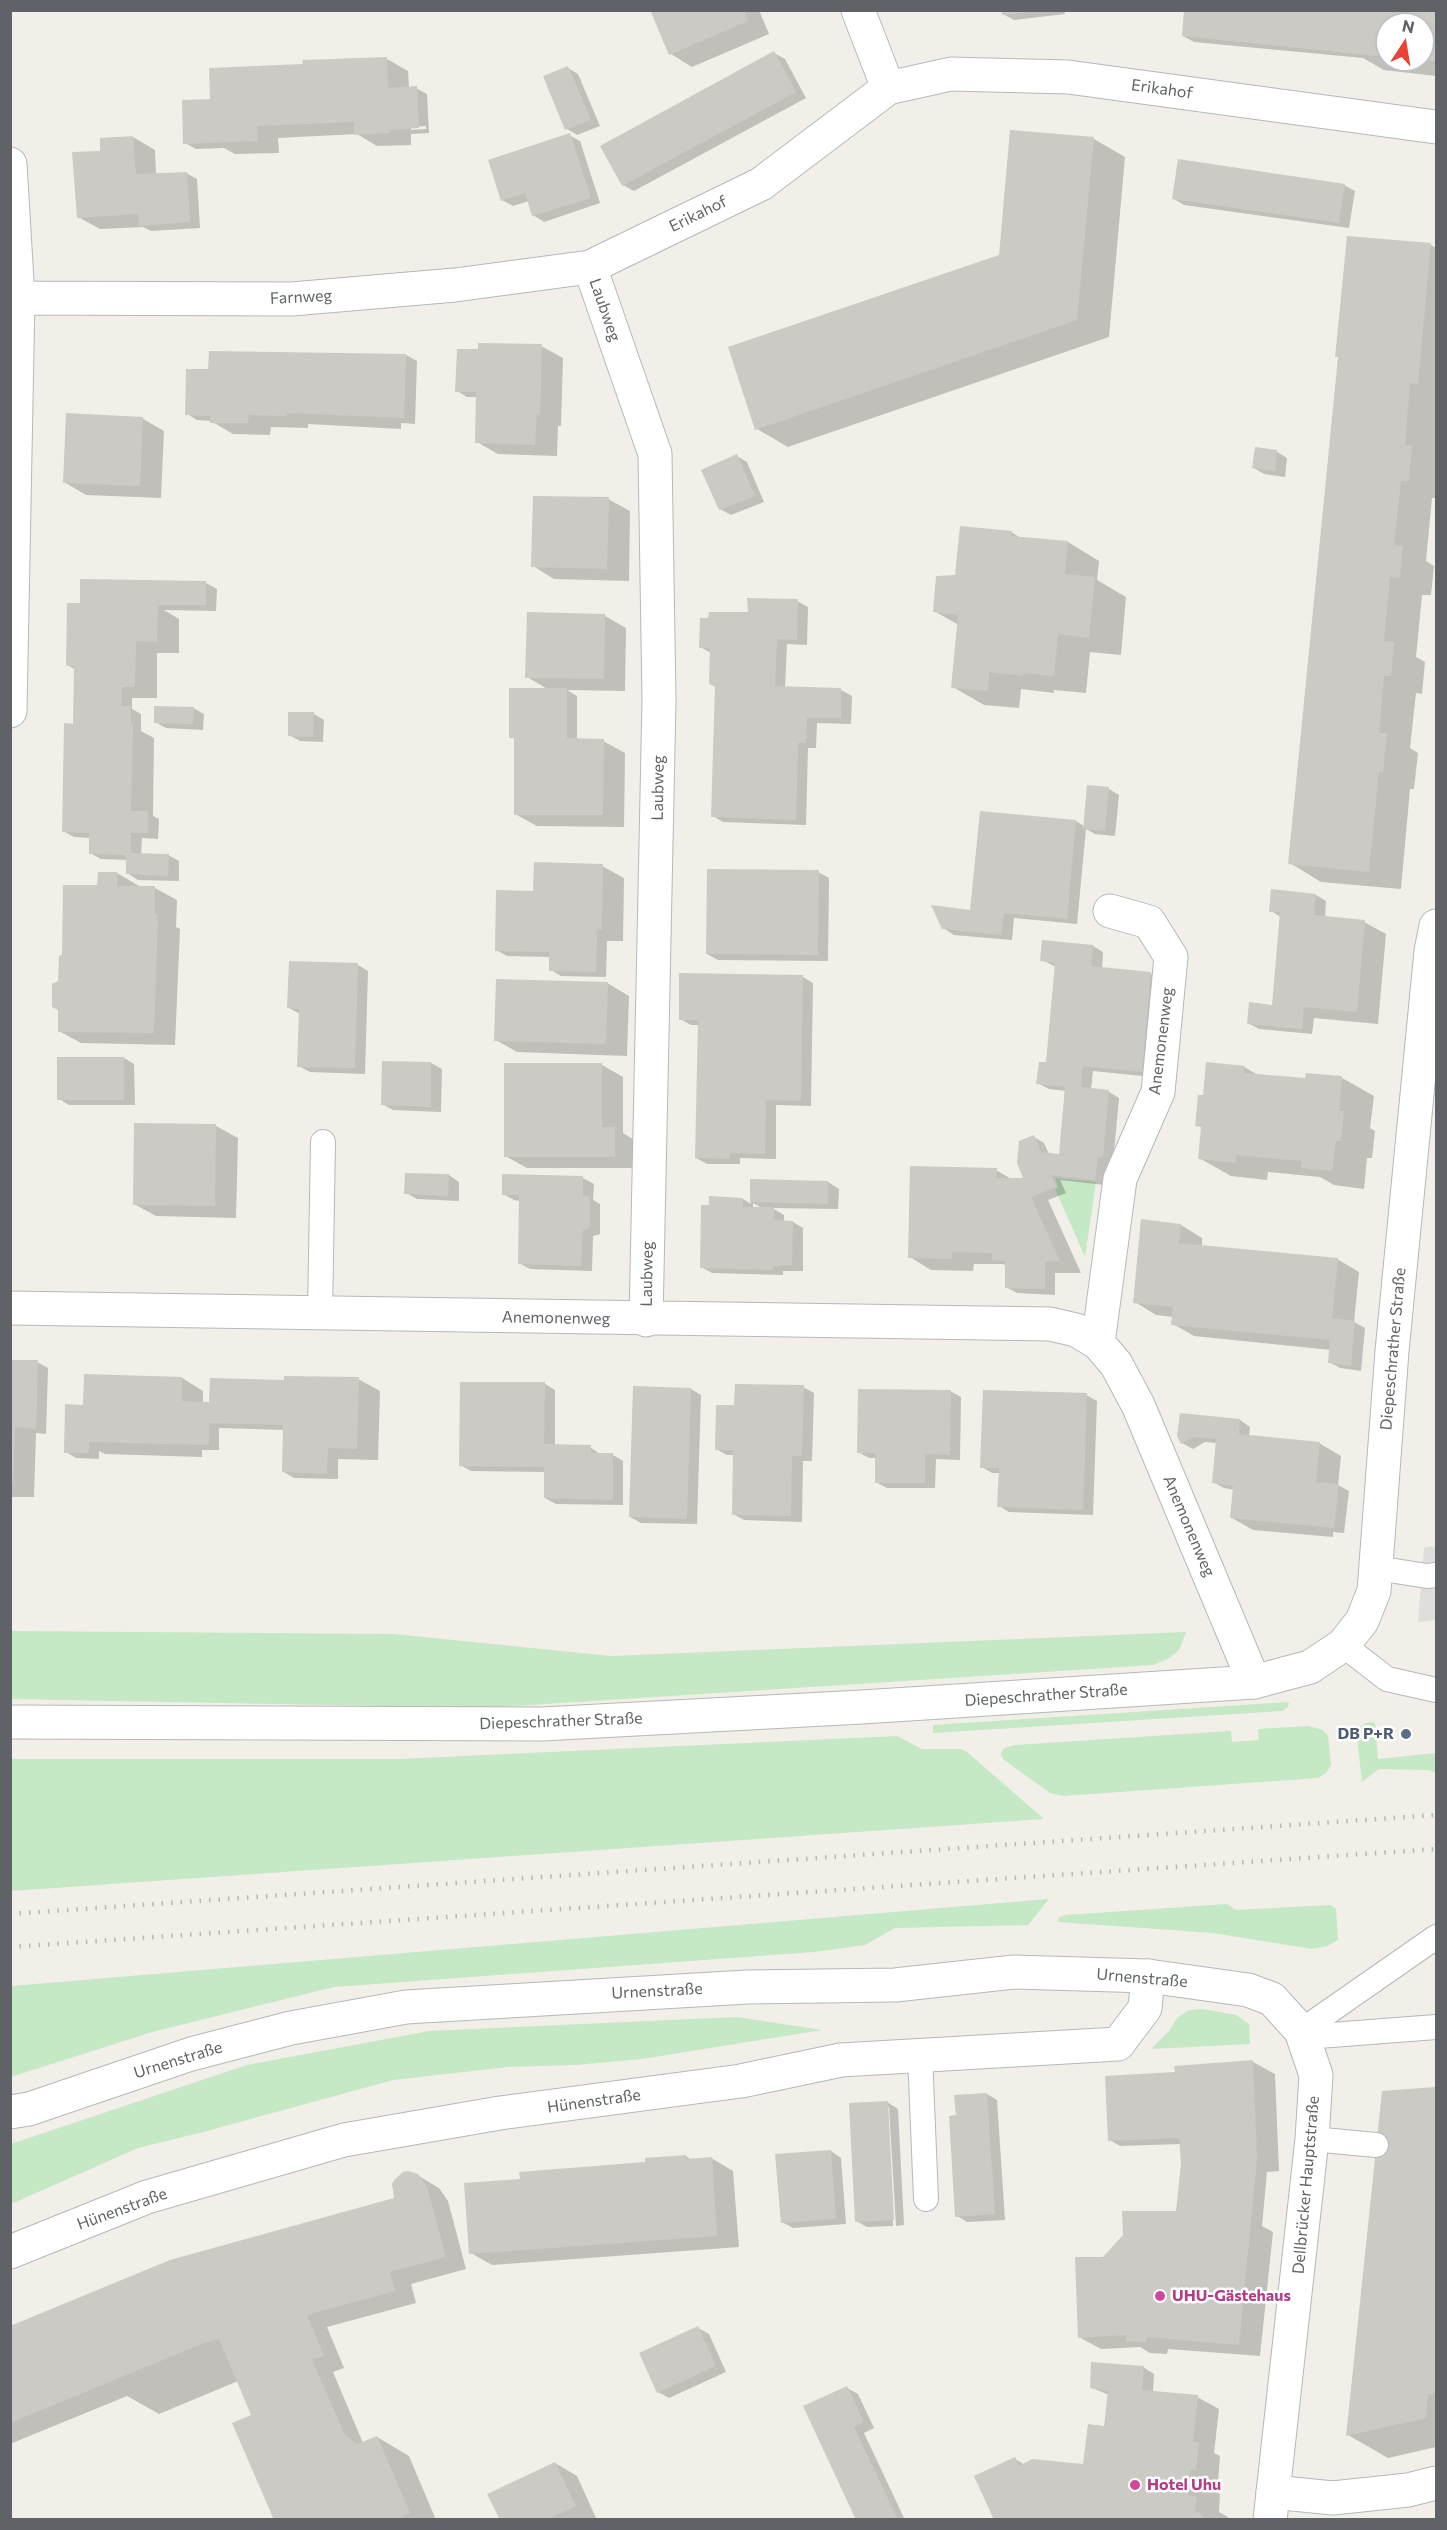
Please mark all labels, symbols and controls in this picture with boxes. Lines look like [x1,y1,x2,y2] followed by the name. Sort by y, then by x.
[1375,12,1435,72] north arrow
[1401,15,1416,36] text: N
[1130,75,1194,103] street label: Erikahof
[666,192,730,236] street label: Erikahof
[585,276,625,344] street label: Laubweg
[269,286,333,308] street label: Farnweg
[648,755,668,821] street label: Laubweg
[1145,986,1177,1096] street label: Anemonenweg
[637,1241,657,1307] street label: Laubweg
[1376,1267,1410,1431] street label: Diepeschrather Straße
[502,1307,610,1329] street label: Anemonenweg
[1159,1472,1219,1580] street label: Anemonenweg
[964,1680,1128,1710] street label: Diepeschrather Straße
[479,1709,643,1733] street label: Diepeschrather Straße
[1338,1724,1394,1744] place label: DB P+R
[1399,1727,1413,1741] marker: DB P+R
[1096,1964,1188,1992] street label: Urnenstraße
[611,1979,703,2003] street label: Urnenstraße
[131,2037,225,2083] street label: Urnenstraße
[546,2085,642,2117] street label: Hünenstraße
[1289,2095,1323,2275] street label: Dellbrücker Hauptstraße
[74,2184,170,2234] street label: Hünenstraße
[1172,2286,1291,2306] place label: UHU-Gästehaus
[1153,2289,1167,2303] marker: UHU-Gästehaus
[1147,2475,1221,2495] place label: Hotel Uhu
[1128,2478,1142,2492] marker: Hotel Uhu

